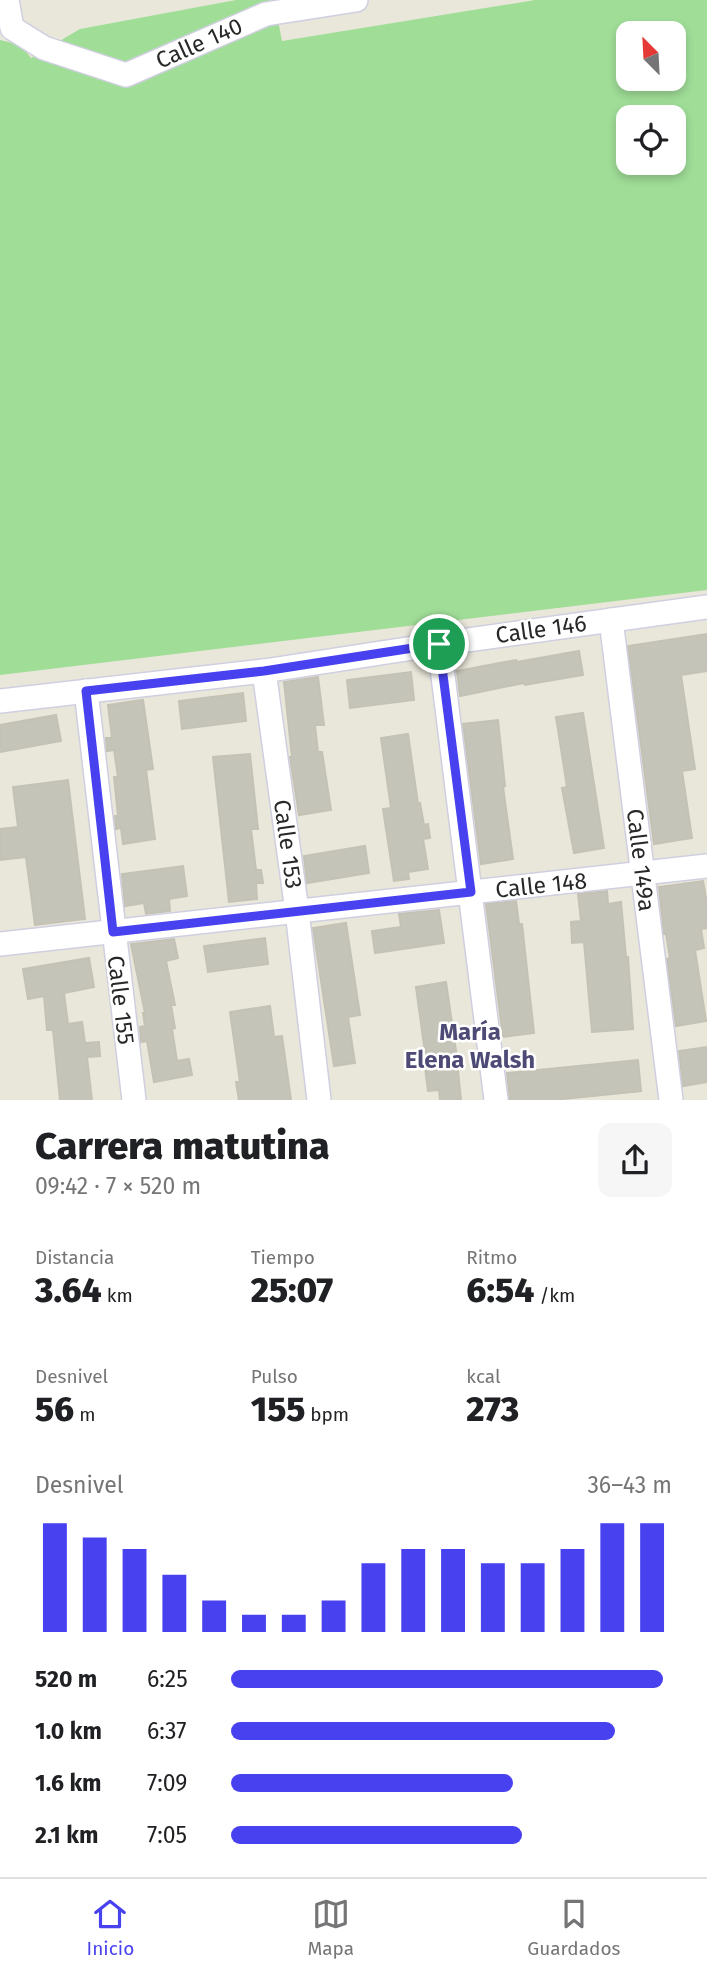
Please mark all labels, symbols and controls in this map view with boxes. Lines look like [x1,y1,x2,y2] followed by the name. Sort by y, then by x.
[151,12,247,74] street label: Calle 140
[616,21,686,91] north arrow
[616,21,686,175] map controls
[616,105,686,175] button: locate
[494,609,588,649] street label: Calle 146
[409,614,469,674] pin
[420,625,458,663] icon: arrive
[268,798,308,890] street label: Calle 153
[621,807,661,913] street label: Calle 149a
[494,866,588,904] street label: Calle 148
[102,954,140,1046] street label: Calle 155
[405,1018,535,1074] district label: María Elena Walsh
[35,1123,330,1169] text: Carrera matutina
[598,1123,672,1197] button: share
[35,1172,201,1200] text: 09:42 · 7 × 520 m
[35,1246,114,1269] text: Distancia
[251,1246,315,1269] text: Tiempo
[466,1246,517,1269] text: Ritmo
[35,1269,102,1311] text: 3.64
[251,1269,333,1311] text: 25:07
[466,1269,534,1311] text: 6:54
[102,1284,133,1307] text: km
[534,1284,575,1307] text: /km
[35,1365,108,1388] text: Desnivel
[251,1365,298,1388] text: Pulso
[466,1365,501,1388] text: kcal
[35,1388,74,1430] text: 56
[251,1388,305,1430] text: 155
[466,1388,519,1430] text: 273
[74,1403,96,1426] text: m
[305,1403,349,1426] text: bpm
[35,1471,124,1499] text: Desnivel
[587,1471,672,1499] text: 36–43 m
[35,1665,97,1693] text: 520 m
[147,1665,188,1693] text: 6:25
[35,1717,102,1745] text: 1.0 km
[147,1717,187,1745] text: 6:37
[35,1769,102,1797] text: 1.6 km
[147,1769,187,1797] text: 7:09
[35,1821,98,1849] text: 2.1 km
[147,1821,187,1849] text: 7:05
[87,1895,134,1960] tab: Inicio
[307,1895,354,1960] tab: Mapa
[527,1895,620,1960] tab: Guardados

